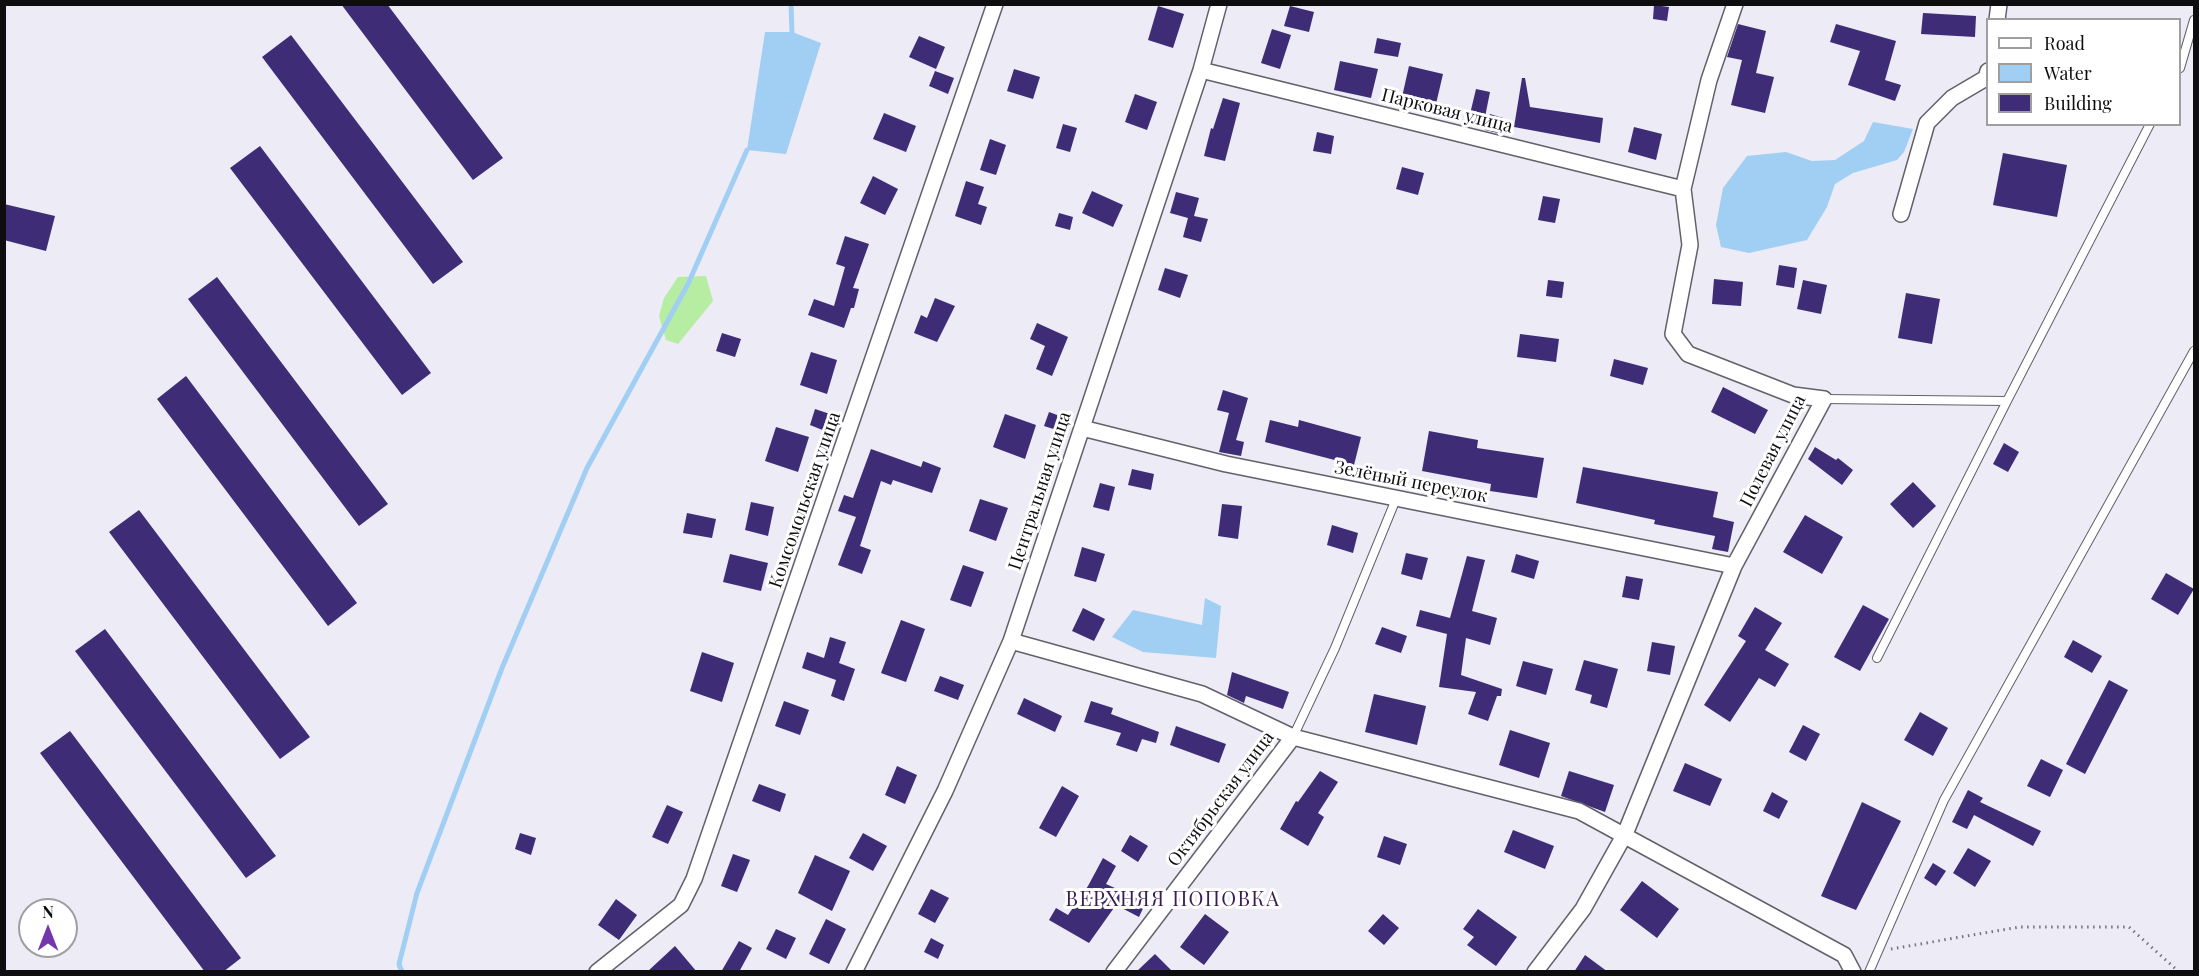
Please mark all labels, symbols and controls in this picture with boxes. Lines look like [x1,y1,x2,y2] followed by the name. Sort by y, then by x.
[1986,18,2181,126] legend
[2044,31,2085,55] text: Road
[2044,61,2092,85] text: Water
[1379,84,1515,138] street label: Парковая улица
[2044,91,2112,115] text: Building
[1736,391,1810,511] street label: Полевая улица
[765,409,845,591] street label: Комсомольская улица
[1004,409,1076,573] street label: Центральная улица
[1333,457,1489,507] street label: Зелёный переулок
[1163,727,1279,871] street label: Октябрьская улица
[1066,888,1280,912] district label: ВЕРХНЯЯ ПОПОВКА
[18,898,78,958] north arrow
[42,901,54,922] text: N

